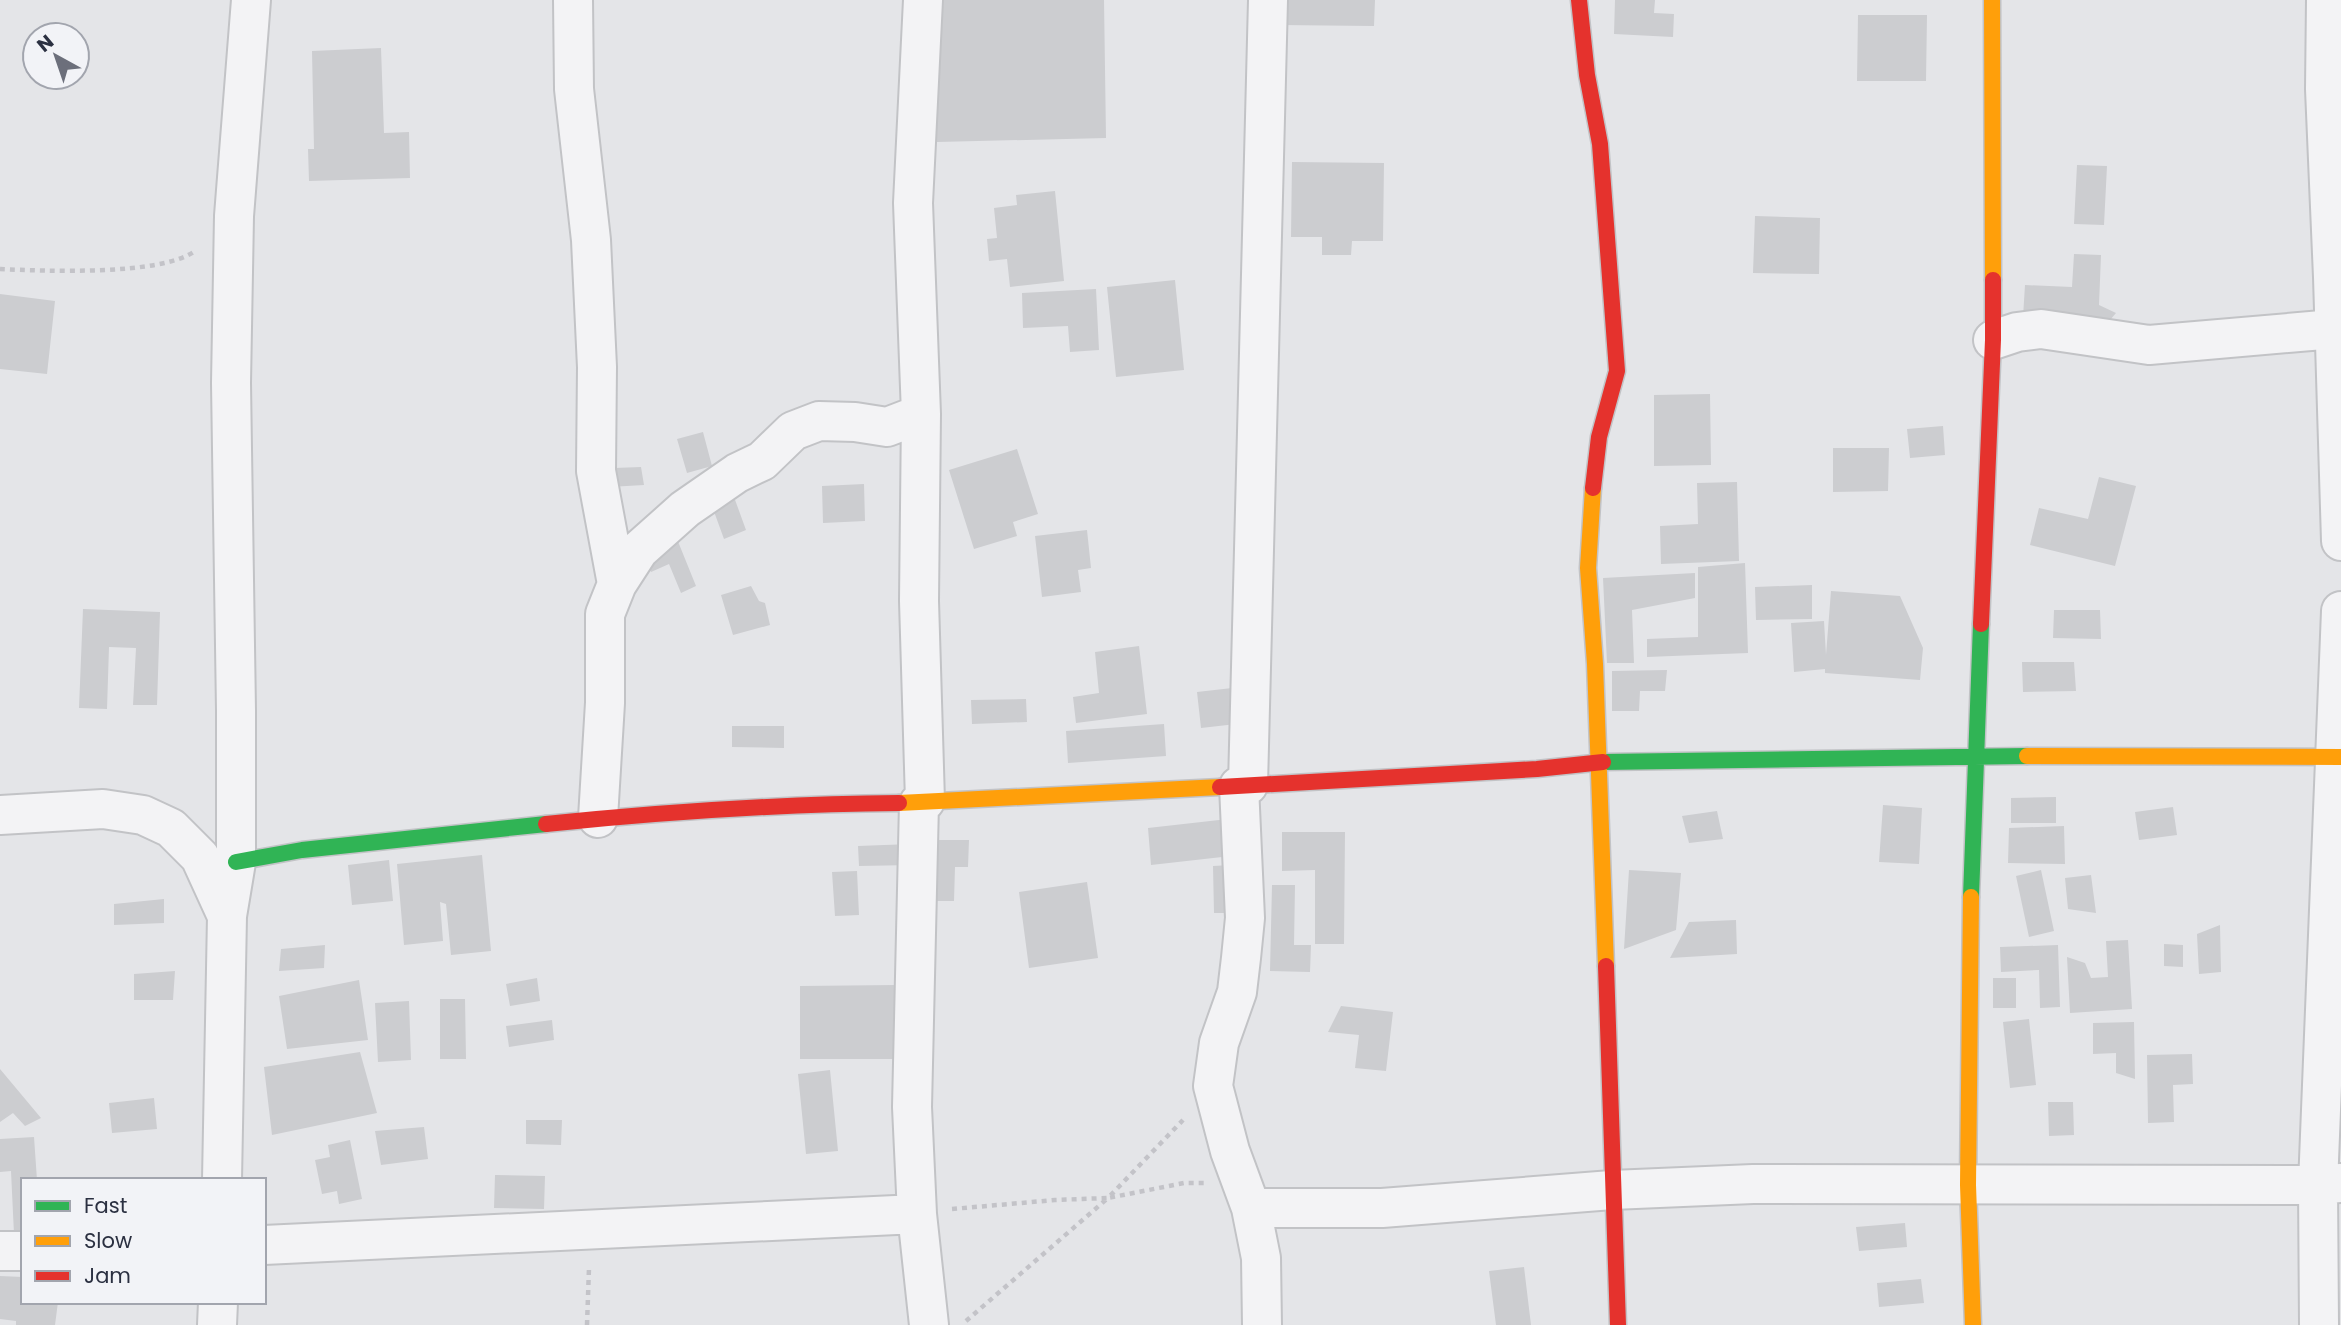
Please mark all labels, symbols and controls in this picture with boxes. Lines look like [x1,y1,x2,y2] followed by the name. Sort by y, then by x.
[21,21,91,91] north arrow
[31,28,60,58] text: N
[21,1178,266,1304] legend
[84,1191,127,1220] text: Fast
[84,1226,132,1255] text: Slow
[84,1261,131,1290] text: Jam

